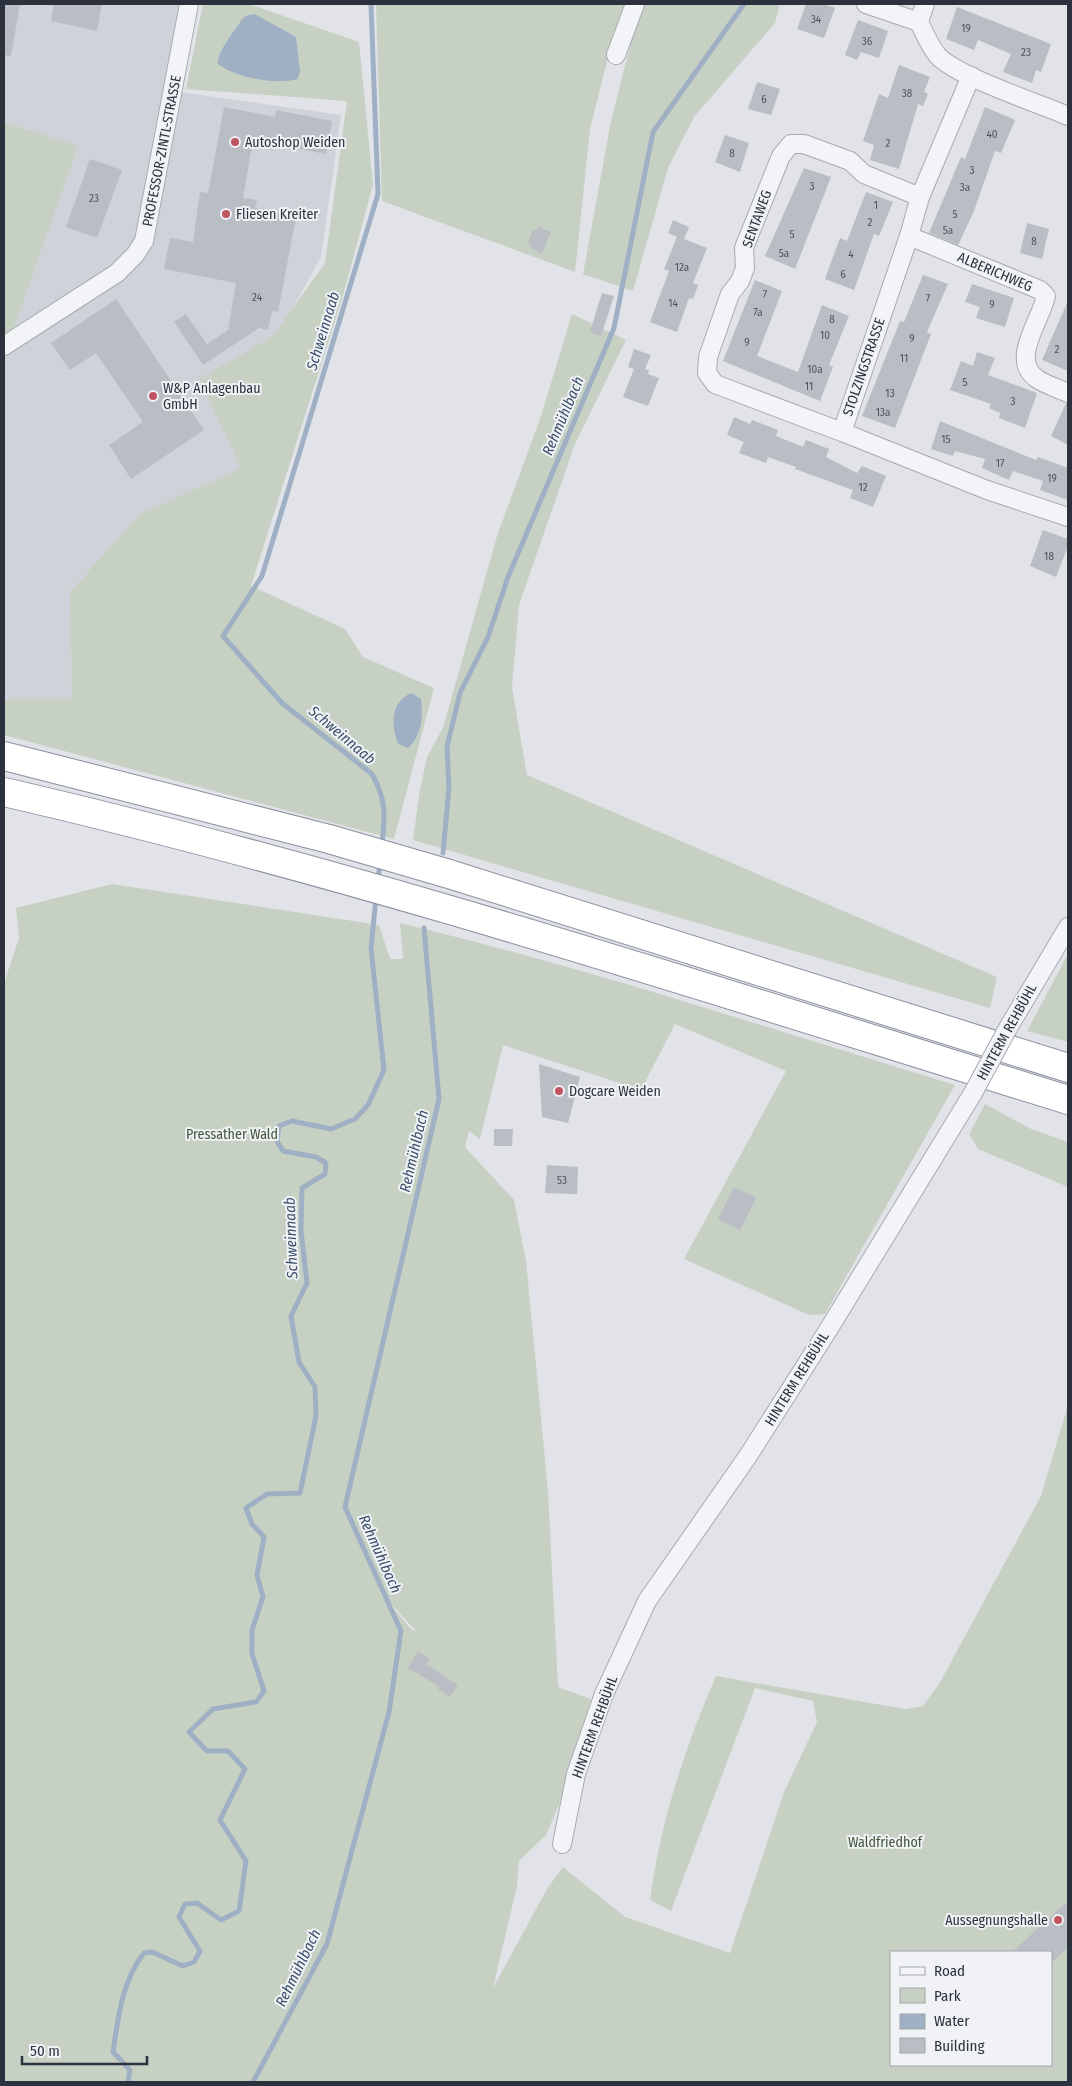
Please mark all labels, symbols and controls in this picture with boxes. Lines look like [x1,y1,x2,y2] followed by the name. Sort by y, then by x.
[811,13,822,26] house number: 34
[961,22,971,35] house number: 19
[862,35,873,48] house number: 36
[1021,46,1031,59] house number: 23
[139,73,185,228] street label: PROFESSOR-ZINTL-STRASSE
[902,87,913,100] house number: 38
[761,93,767,106] house number: 6
[986,128,998,141] house number: 40
[245,134,345,151] place label: Autoshop Weiden
[229,136,241,148] marker: Autoshop Weiden
[886,137,891,150] house number: 2
[729,147,735,160] house number: 8
[970,164,975,177] house number: 3
[810,180,815,193] house number: 3
[960,181,970,194] house number: 3a
[739,188,775,250] street label: SENTAWEG
[89,192,99,205] house number: 23
[874,199,878,212] house number: 1
[236,206,318,223] place label: Fliesen Kreiter
[220,208,232,220] marker: Fliesen Kreiter
[952,208,958,221] house number: 5
[868,216,873,229] house number: 2
[943,224,953,237] house number: 5a
[789,228,795,241] house number: 5
[1031,235,1037,248] house number: 8
[779,247,789,260] house number: 5a
[848,248,854,261] house number: 4
[955,249,1035,295] street label: ALBERICHWEG
[675,261,689,274] house number: 12a
[840,268,846,281] house number: 6
[763,288,768,301] house number: 7
[302,289,344,373] water label: Schweinnaab
[252,291,263,304] house number: 24
[926,292,931,305] house number: 7
[668,297,678,310] house number: 14
[989,298,995,311] house number: 9
[753,306,763,319] house number: 7a
[829,313,835,326] house number: 8
[839,315,889,418] street label: STOLZINGSTRASSE
[820,329,830,342] house number: 10
[909,332,915,345] house number: 9
[744,336,750,349] house number: 9
[1055,343,1060,356] house number: 2
[900,352,908,365] house number: 11
[807,363,823,376] house number: 10a
[538,374,588,458] water label: Rehmühlbach
[962,376,968,389] house number: 5
[163,380,261,413] place label: W&P Anlagenbau GmbH
[805,380,813,393] house number: 11
[885,387,895,400] house number: 13
[147,390,159,402] marker: W&P Anlagenbau GmbH
[1011,395,1016,408] house number: 3
[876,406,890,419] house number: 13a
[941,433,951,446] house number: 15
[996,457,1005,470] house number: 17
[1047,472,1057,485] house number: 19
[858,481,868,494] house number: 12
[1044,550,1054,563] house number: 18
[304,701,379,768] water label: Schweinnaab
[973,980,1041,1083] street label: HINTERM REHBÜHL
[569,1083,661,1100] place label: Dogcare Weiden
[553,1085,565,1097] marker: Dogcare Weiden
[396,1108,432,1194] water label: Rehmühlbach
[186,1126,278,1143] park label: Pressather Wald
[557,1174,567,1187] house number: 53
[281,1197,301,1280] water label: Schweinnaab
[760,1328,833,1429] street label: HINTERM REHBÜHL
[355,1512,405,1596] water label: Rehmühlbach
[568,1673,621,1781] street label: HINTERM REHBÜHL
[848,1834,924,1851] park label: Waldfriedhof
[945,1912,1048,1929] place label: Aussegnungshalle
[1052,1914,1064,1926] marker: Aussegnungshalle
[272,1926,324,2010] water label: Rehmühlbach
[890,1951,1052,2066] legend
[934,1962,965,1980] text: Road
[934,1987,961,2005] text: Park
[934,2012,970,2030] text: Water
[22,2034,148,2066] scale bar
[934,2037,985,2055] text: Building
[30,2042,60,2060] text: 50 m

